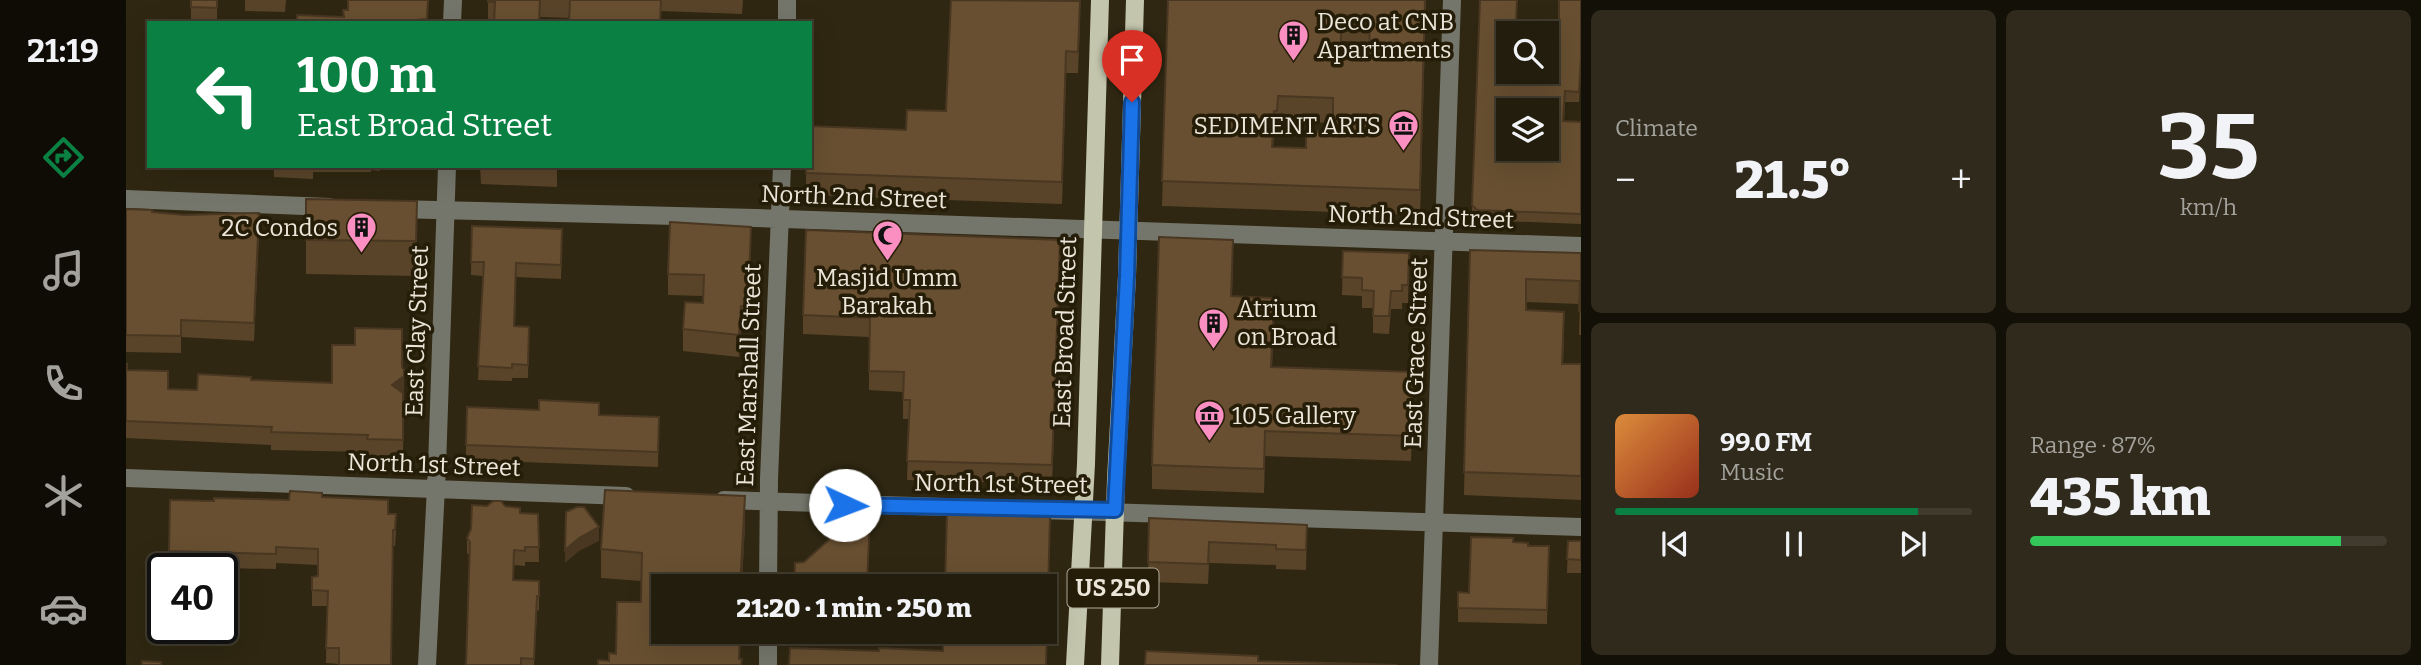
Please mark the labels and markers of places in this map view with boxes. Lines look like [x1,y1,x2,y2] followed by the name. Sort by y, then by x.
[1317,8,1454,64] place label: Deco at CNB Apartments
[1277,19,1311,63] building icon: Deco at CNB Apartments
[1102,30,1162,102] pin
[1387,109,1421,153] museum icon: SEDIMENT ARTS
[1193,112,1381,140] place label: SEDIMENT ARTS
[344,211,378,255] building icon: 2C Condos
[221,214,338,242] place label: 2C Condos
[870,219,904,263] mosque icon: Masjid Umm Barakah
[816,264,958,320] place label: Masjid Umm Barakah
[1237,295,1337,351] place label: Atrium on Broad
[1197,306,1231,350] building icon: Atrium on Broad
[1192,399,1226,443] museum icon: 105 Gallery
[1232,402,1356,430] place label: 105 Gallery

